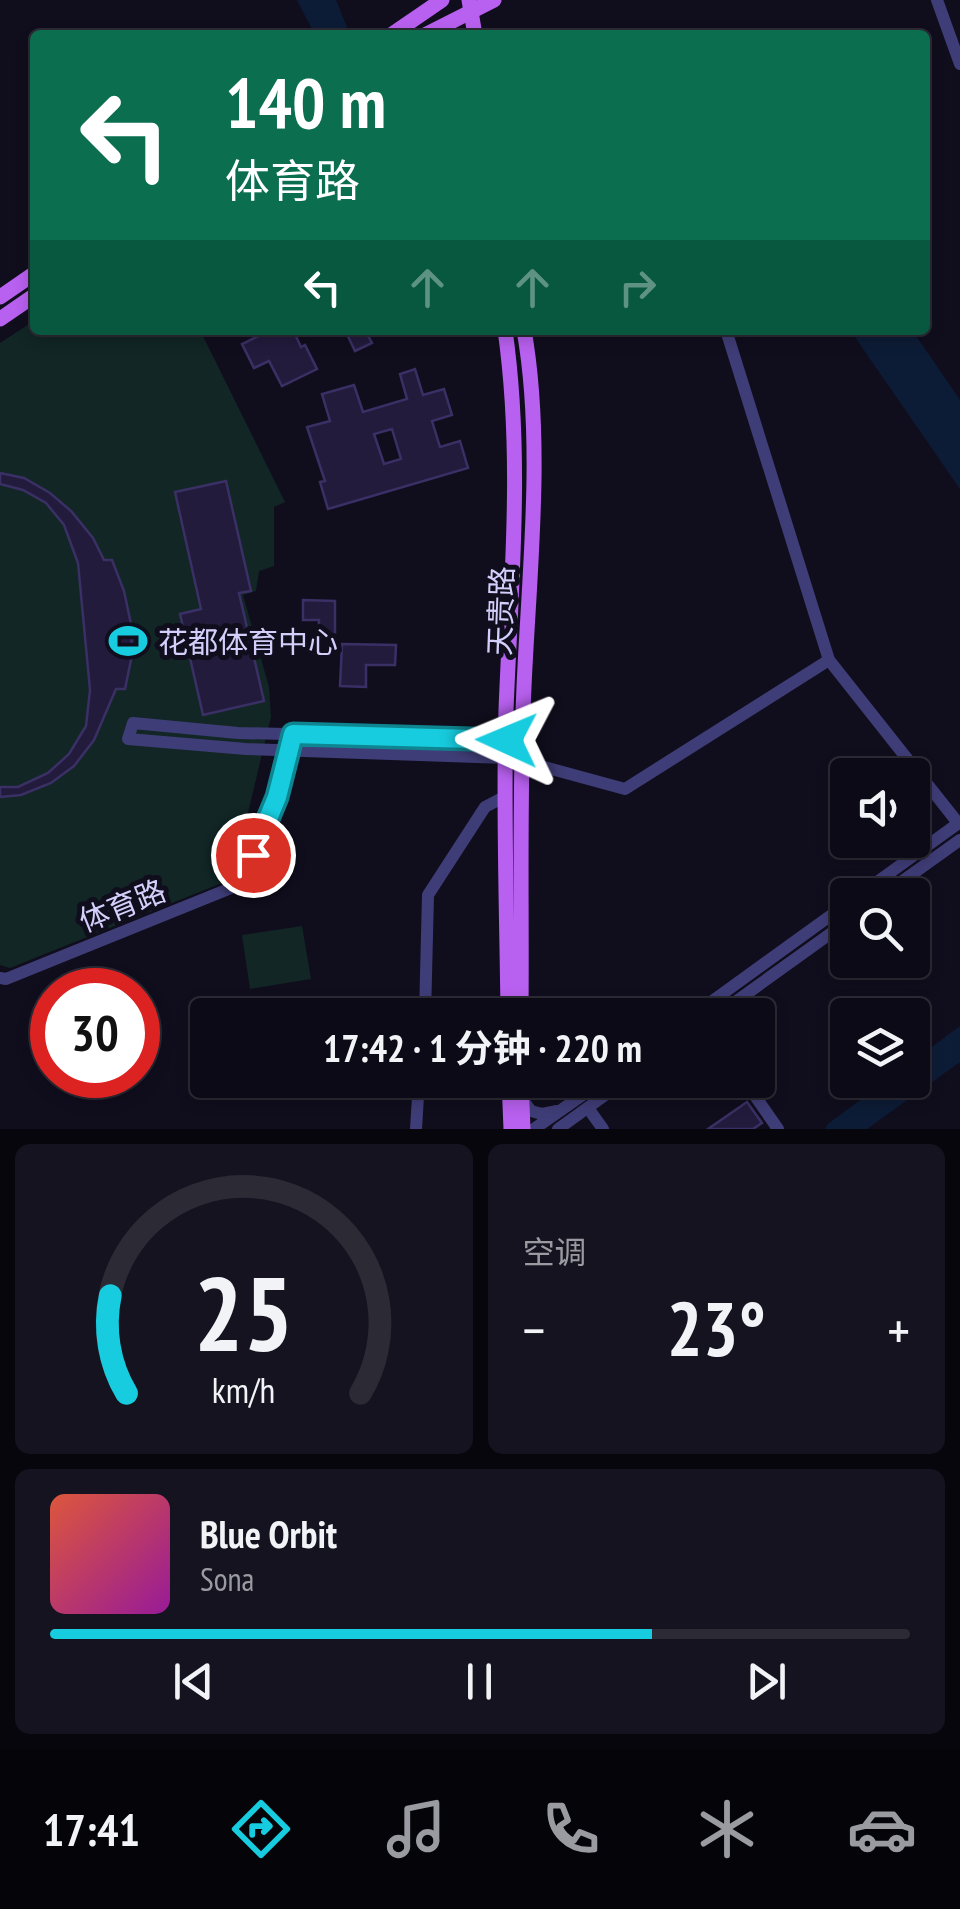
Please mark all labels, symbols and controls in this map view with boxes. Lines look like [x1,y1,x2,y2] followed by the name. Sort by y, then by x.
[225,57,386,147] text: 140 m
[60,70,190,200] icon: left
[225,151,360,209] text: 体育路
[295,260,350,315] icon: left
[400,260,455,315] icon: ahead
[505,260,560,315] icon: ahead
[610,260,665,315] icon: right
[479,565,521,657] street label: 天贵路
[107,620,149,662] sports icon: 花都体育中心
[158,622,338,661] place label: 花都体育中心
[455,688,559,792] position arrow
[830,758,930,1098] map controls
[830,758,930,858] button: sound
[211,813,296,898] pin
[226,828,281,883] icon: arrive
[73,870,171,940] street label: 体育路
[830,878,930,978] button: search
[30,968,160,1098] speed limit sign: 30
[830,998,930,1098] button: layers
[323,1023,642,1072] text: 17:42 · 1 分钟 · 220 m
[523,1231,587,1273] text: 空调
[194,1245,293,1380] text: 25
[667,1280,766,1377] text: 23°
[523,1294,545,1365] text: −
[887,1294,910,1365] text: +
[212,1367,275,1413] text: km/h
[200,1509,337,1558] text: Blue Orbit
[200,1558,254,1600] text: Sona
[166,1654,221,1709] icon: previous
[452,1654,507,1709] icon: pause
[739,1654,794,1709] icon: next
[226,1794,296,1864] icon: directions
[381,1794,451,1864] icon: music
[536,1794,606,1864] icon: phone
[692,1794,762,1864] icon: climate
[847,1794,917,1864] icon: car
[43,1800,140,1858] text: 17:41

